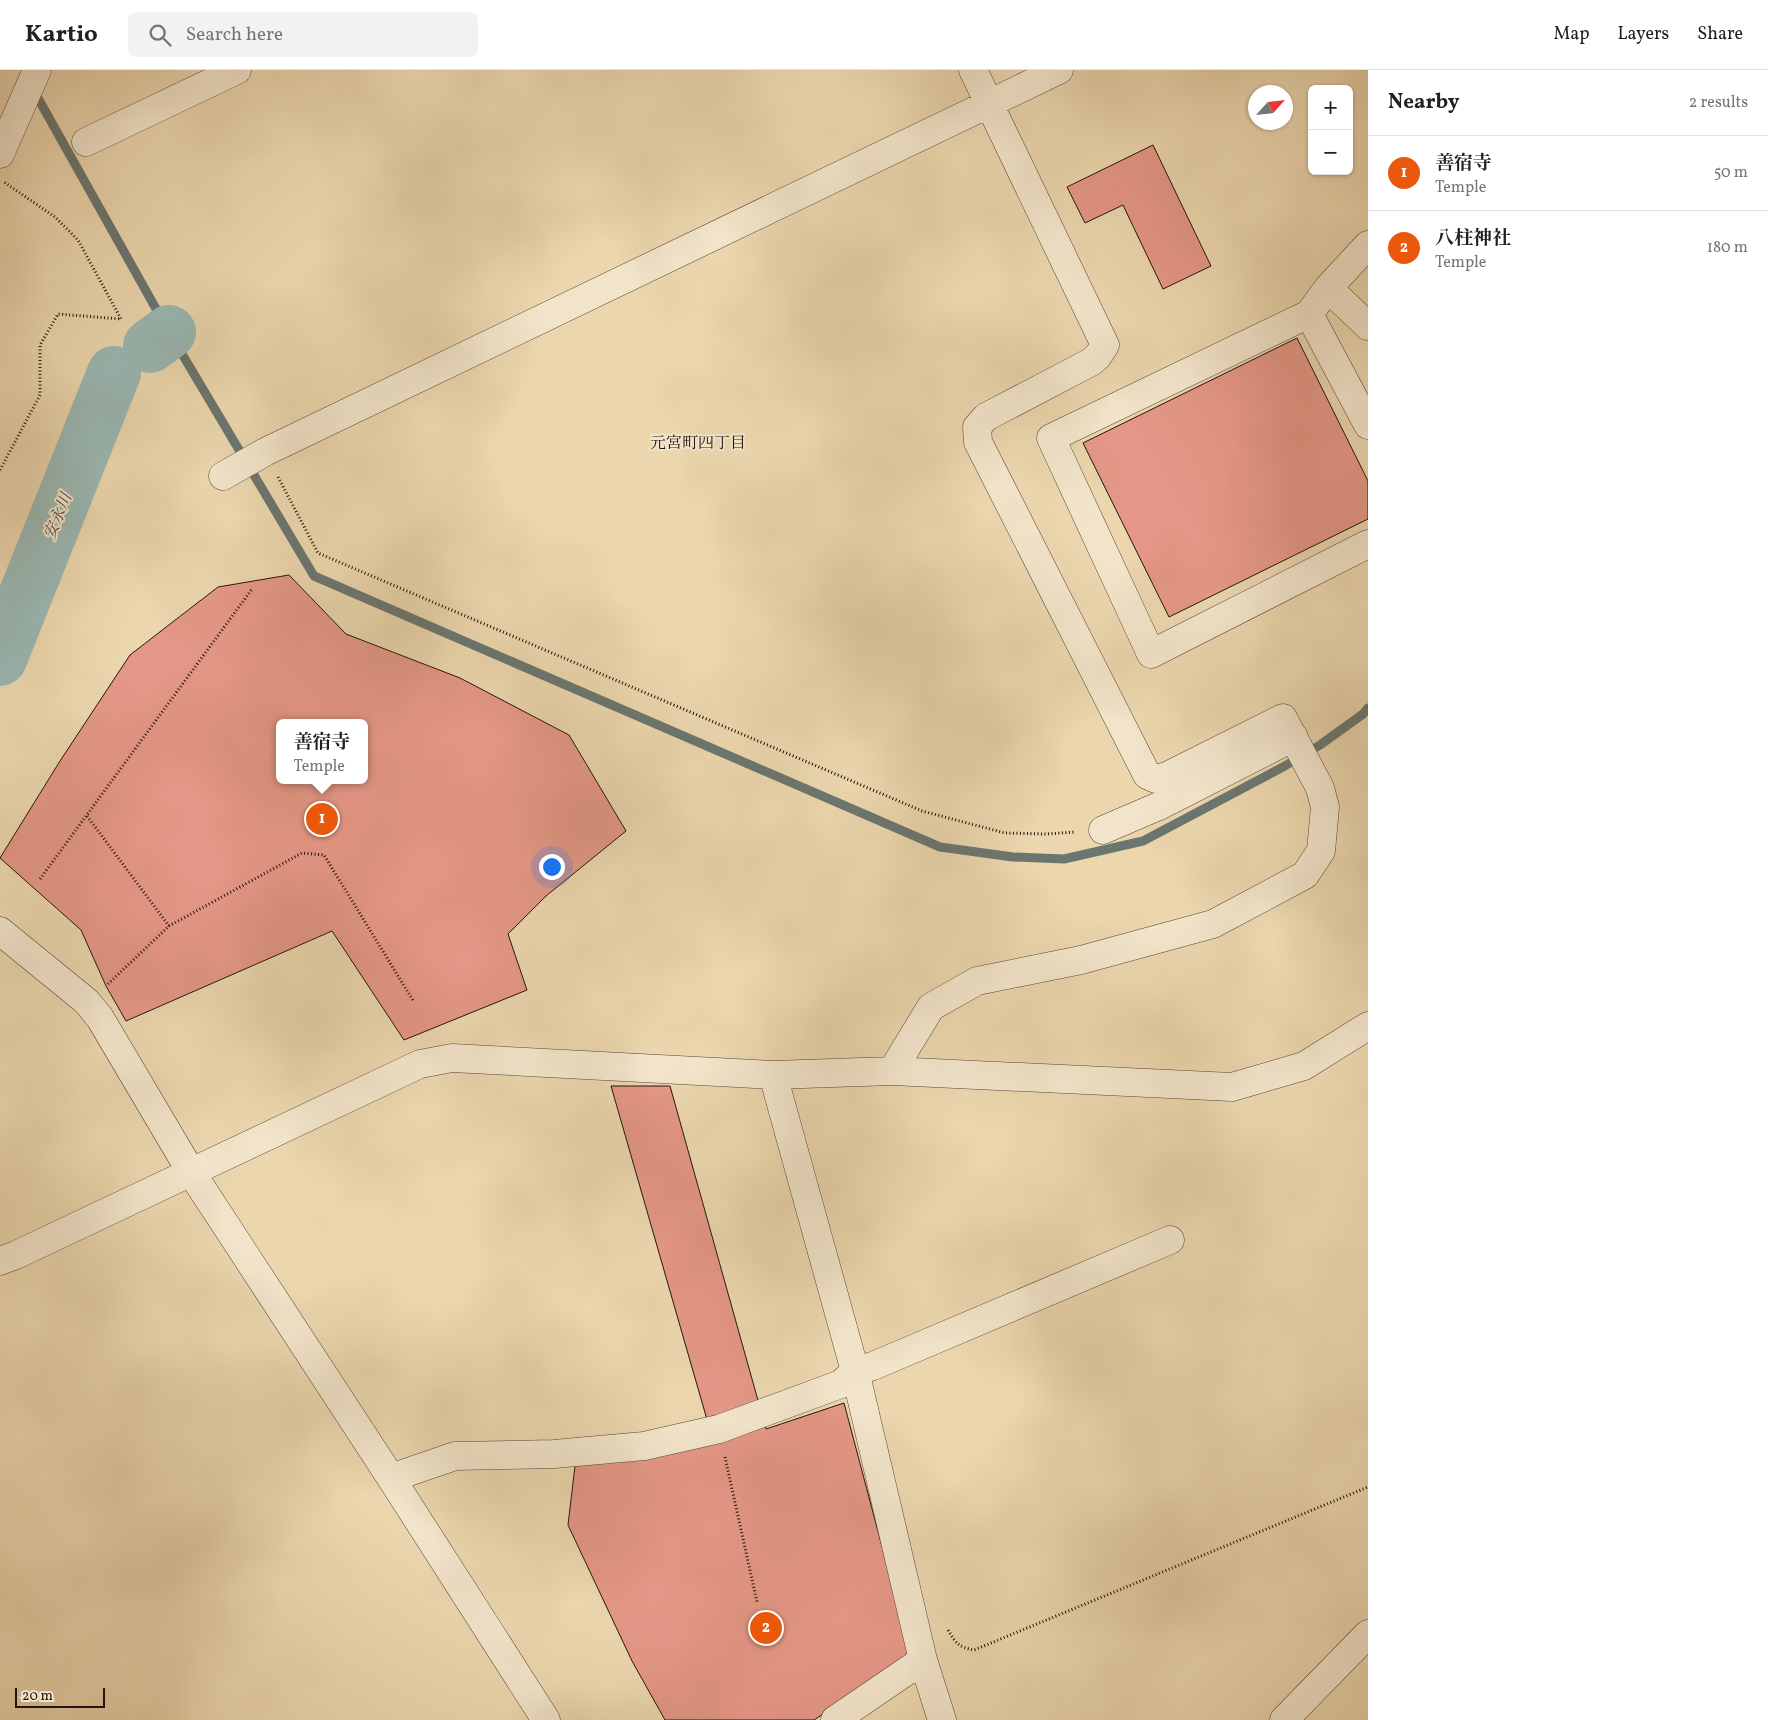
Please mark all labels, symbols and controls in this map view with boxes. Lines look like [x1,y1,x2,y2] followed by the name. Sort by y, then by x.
[128,12,478,57] search box
[25,18,98,52] text: Kartio
[146,21,174,49] icon: search
[186,22,283,48] text: Search here
[1553,22,1589,47] text: Map
[1617,22,1669,47] text: Layers
[1697,22,1743,47] text: Share
[1248,85,1293,130] north arrow
[1308,85,1353,175] map controls
[1308,85,1353,130] button: +
[1388,88,1459,117] text: Nearby
[1689,92,1748,114] text: 2 results
[1308,130,1353,175] button: −
[1435,151,1492,177] text: 善宿寺
[1401,162,1407,184] text: 1
[1714,162,1748,184] text: 50 m
[1435,177,1486,199] text: Temple
[1435,226,1511,252] text: 八柱神社
[1400,237,1408,259] text: 2
[1707,237,1748,259] text: 180 m
[1435,252,1486,274] text: Temple
[650,433,746,455] district label: 元宮町四丁目
[40,489,79,543] water label: 安永川
[276,719,368,784] popup
[293,730,351,756] text: 善宿寺
[293,756,345,778] text: Temple
[306,800,338,838] pin: 1
[539,854,565,880] your location
[750,1609,782,1647] pin: 2
[15,1685,105,1708] scale bar
[22,1687,53,1706] text: 20 m

